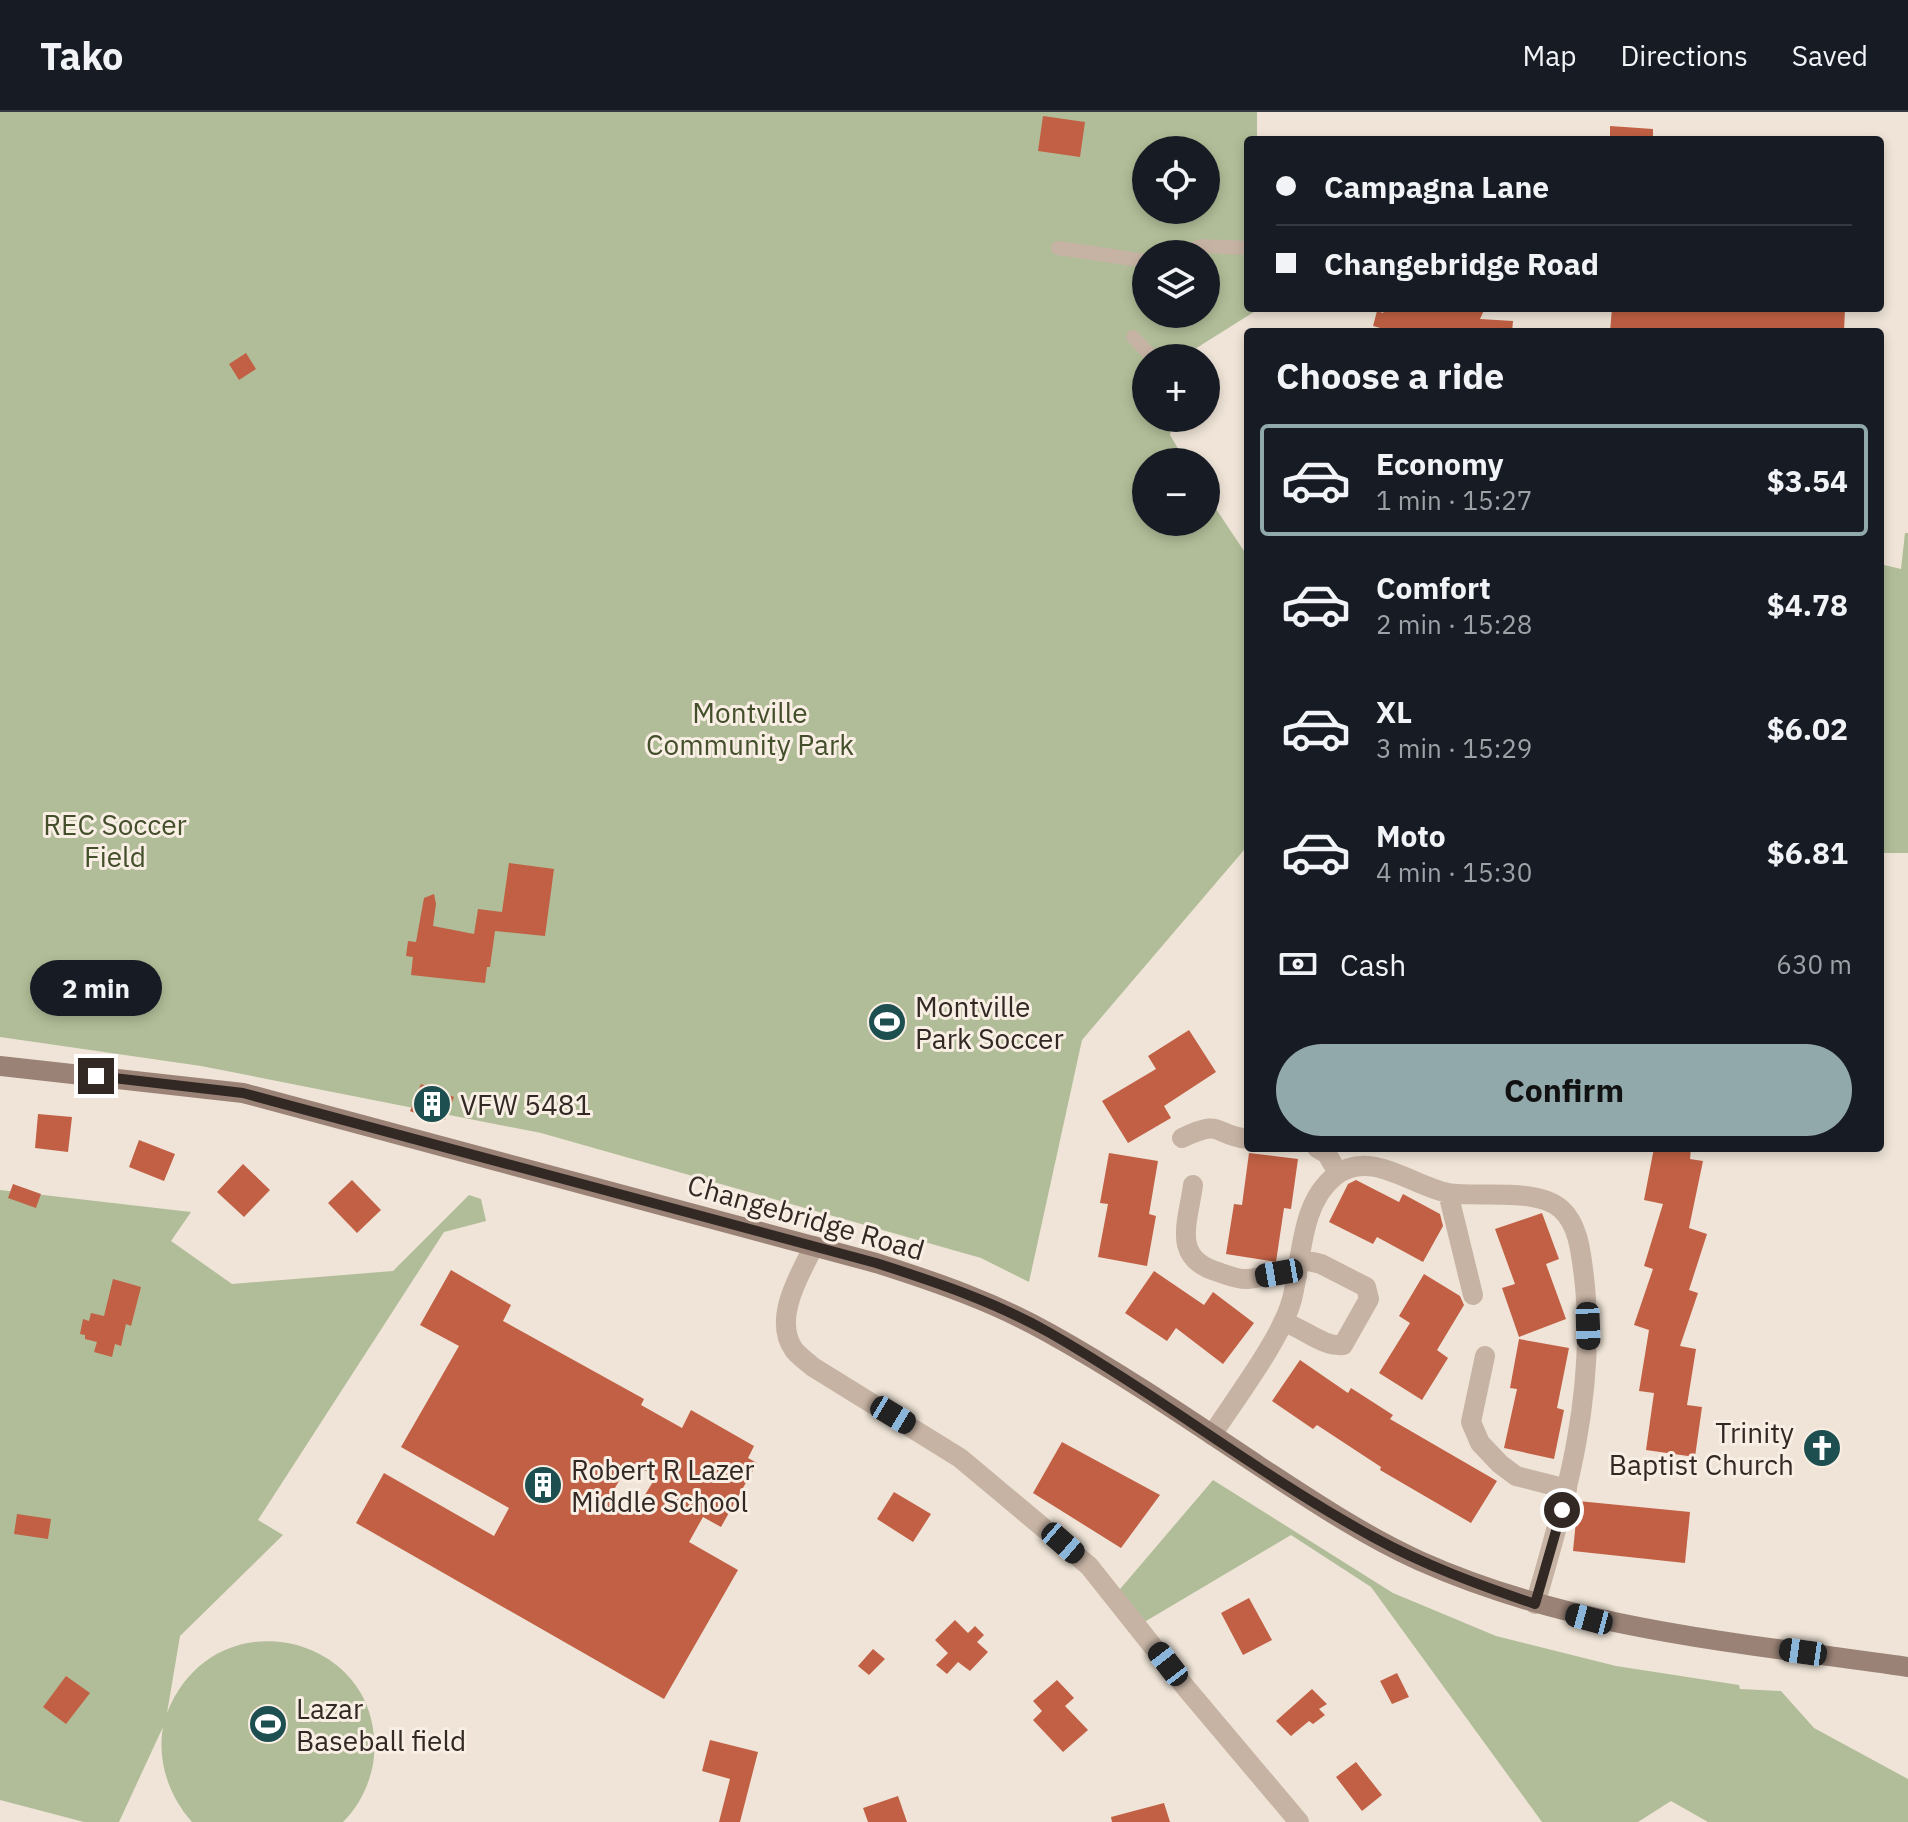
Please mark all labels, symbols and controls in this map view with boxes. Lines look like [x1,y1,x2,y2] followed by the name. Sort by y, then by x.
[40,31,124,80] text: Tako
[1522,37,1576,74] text: Map
[1620,37,1748,74] text: Directions
[1792,37,1868,74] text: Saved
[1132,136,1220,536] map controls
[1132,136,1220,224] button: locate
[1324,167,1549,206] text: Campagna Lane
[1132,240,1220,328] button: layers
[1324,244,1599,283] text: Changebridge Road
[1132,344,1220,432] button: +
[1276,352,1504,399] text: Choose a ride
[1280,444,1352,516] icon: car
[1376,444,1504,483] text: Economy
[1132,448,1220,536] button: −
[1767,461,1848,500] text: $3.54
[1376,483,1532,517] text: 1 min · 15:27
[1280,568,1352,640] icon: car
[1376,568,1491,607] text: Comfort
[1767,585,1848,624] text: $4.78
[1376,607,1532,641] text: 2 min · 15:28
[1280,692,1352,764] icon: car
[1376,692,1412,731] text: XL
[646,694,854,763] park label: Montville Community Park
[1767,709,1848,748] text: $6.02
[1376,731,1532,765] text: 3 min · 15:29
[43,806,187,875] park label: REC Soccer Field
[1280,816,1352,888] icon: car
[1376,816,1446,855] text: Moto
[1767,833,1848,872] text: $6.81
[1376,855,1532,889] text: 4 min · 15:30
[1276,942,1320,986] icon: cash
[1340,945,1406,984] text: Cash
[1776,947,1852,981] text: 630 m
[30,960,162,1016] callout: 2 min
[62,971,130,1005] text: 2 min
[915,988,1064,1057] place label: Montville Park Soccer
[866,1001,908,1043] sports icon: Montville Park Soccer
[1276,1044,1852,1136] button: Confirm
[78,1058,114,1094] route end
[411,1083,453,1125] building icon: VFW 5481
[460,1086,591,1123] place label: VFW 5481
[683,1165,929,1269] street label: Changebridge Road
[1253,1257,1305,1289] car
[1575,1302,1601,1350] car
[866,1392,920,1438] car
[1609,1414,1794,1483] place label: Trinity Baptist Church
[1801,1427,1843,1469] church icon: Trinity Baptist Church
[571,1451,754,1520] place label: Robert R Lazer Middle School
[522,1464,564,1506] building icon: Robert R Lazer Middle School
[1544,1492,1580,1528] route start
[1037,1518,1089,1568] car
[1563,1601,1615,1637] car
[1778,1637,1828,1667] car
[1144,1638,1192,1690] car
[296,1690,466,1759] place label: Lazar Baseball field
[247,1703,289,1745] sports icon: Lazar Baseball field

